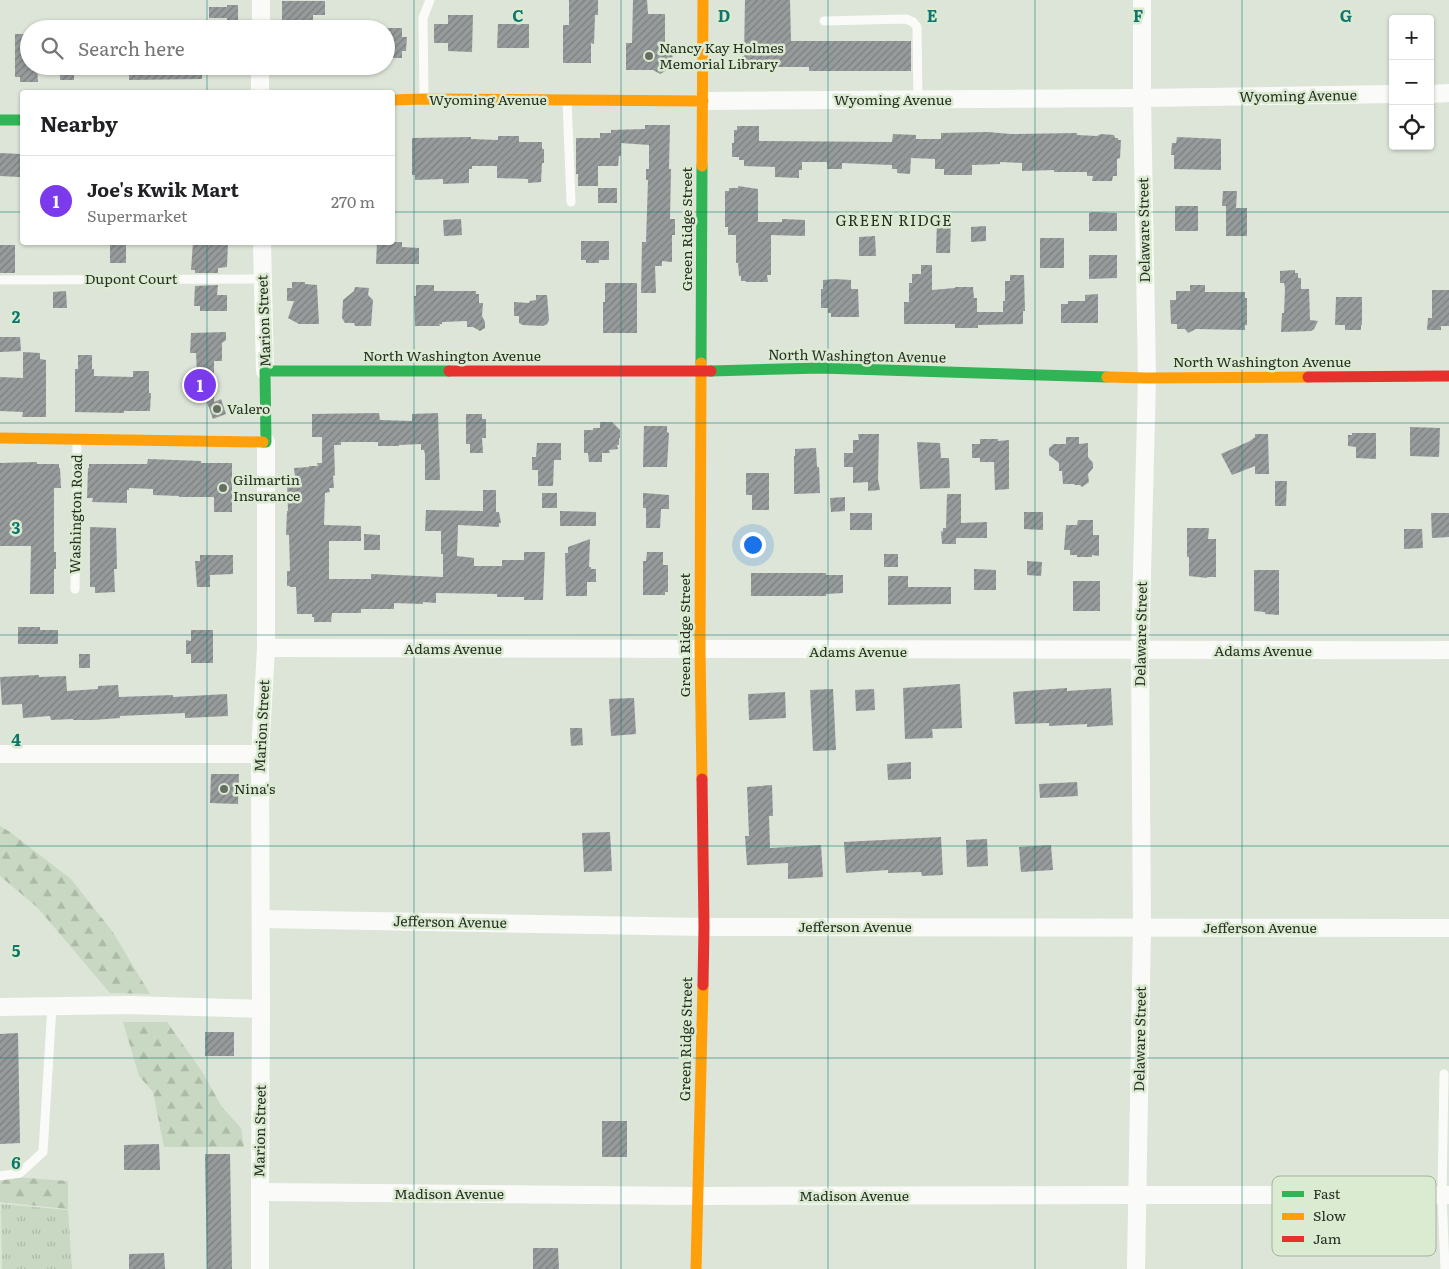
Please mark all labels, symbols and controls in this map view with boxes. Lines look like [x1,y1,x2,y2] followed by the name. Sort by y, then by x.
[512,3,524,27] text: C
[718,3,730,27] text: D
[927,3,938,27] text: E
[1133,3,1143,27] text: F
[1340,3,1352,27] text: G
[1389,15,1434,150] map controls
[1389,15,1434,60] button: +
[20,20,395,75] search box
[38,34,66,62] icon: search
[78,34,185,62] text: Search here
[659,37,784,73] place label: Nancy Kay Holmes Memorial Library
[643,50,655,62] marker: Nancy Kay Holmes Memorial Library
[1389,60,1434,105] button: −
[1239,84,1357,106] street label: Wyoming Avenue
[429,89,547,109] street label: Wyoming Avenue
[834,89,952,109] street label: Wyoming Avenue
[1389,105,1434,150] button: locate
[40,107,118,138] text: Nearby
[676,166,696,291] street label: Green Ridge Street
[87,175,239,203] text: Joe's Kwik Mart
[1132,177,1154,283] street label: Delaware Street
[53,189,59,213] text: 1
[331,189,375,213] text: 270 m
[87,203,187,227] text: Supermarket
[835,208,953,231] district label: GREEN RIDGE
[85,268,178,288] street label: Dupont Court
[251,274,275,368] street label: Marion Street
[12,304,21,328] text: 2
[768,343,946,367] street label: North Washington Avenue
[363,345,541,365] street label: North Washington Avenue
[1173,351,1351,371] street label: North Washington Avenue
[184,366,216,404] pin: 1
[227,398,270,418] place label: Valero
[211,403,223,415] marker: Valero
[64,454,86,574] street label: Washington Road
[233,469,300,505] place label: Gilmartin Insurance
[217,482,229,494] marker: Gilmartin Insurance
[12,515,21,539] text: 3
[740,532,766,558] your location
[674,572,694,697] street label: Green Ridge Street
[1129,581,1151,687] street label: Delaware Street
[404,638,502,658] street label: Adams Avenue
[1214,640,1312,660] street label: Adams Avenue
[809,641,907,661] street label: Adams Avenue
[249,679,273,773] street label: Marion Street
[11,727,21,751] text: 4
[234,778,275,798] place label: Nina's
[218,783,230,795] marker: Nina's
[393,910,507,932] street label: Jefferson Avenue
[798,916,912,936] street label: Jefferson Avenue
[1203,917,1317,937] street label: Jefferson Avenue
[12,938,21,962] text: 5
[674,976,696,1101] street label: Green Ridge Street
[1128,986,1150,1092] street label: Delaware Street
[248,1084,270,1177] street label: Marion Street
[11,1150,21,1174] text: 6
[1272,1176,1436,1256] legend
[394,1183,504,1203] street label: Madison Avenue
[1313,1183,1341,1203] text: Fast
[799,1185,909,1205] street label: Madison Avenue
[1313,1205,1346,1225] text: Slow
[1313,1228,1342,1248] text: Jam

